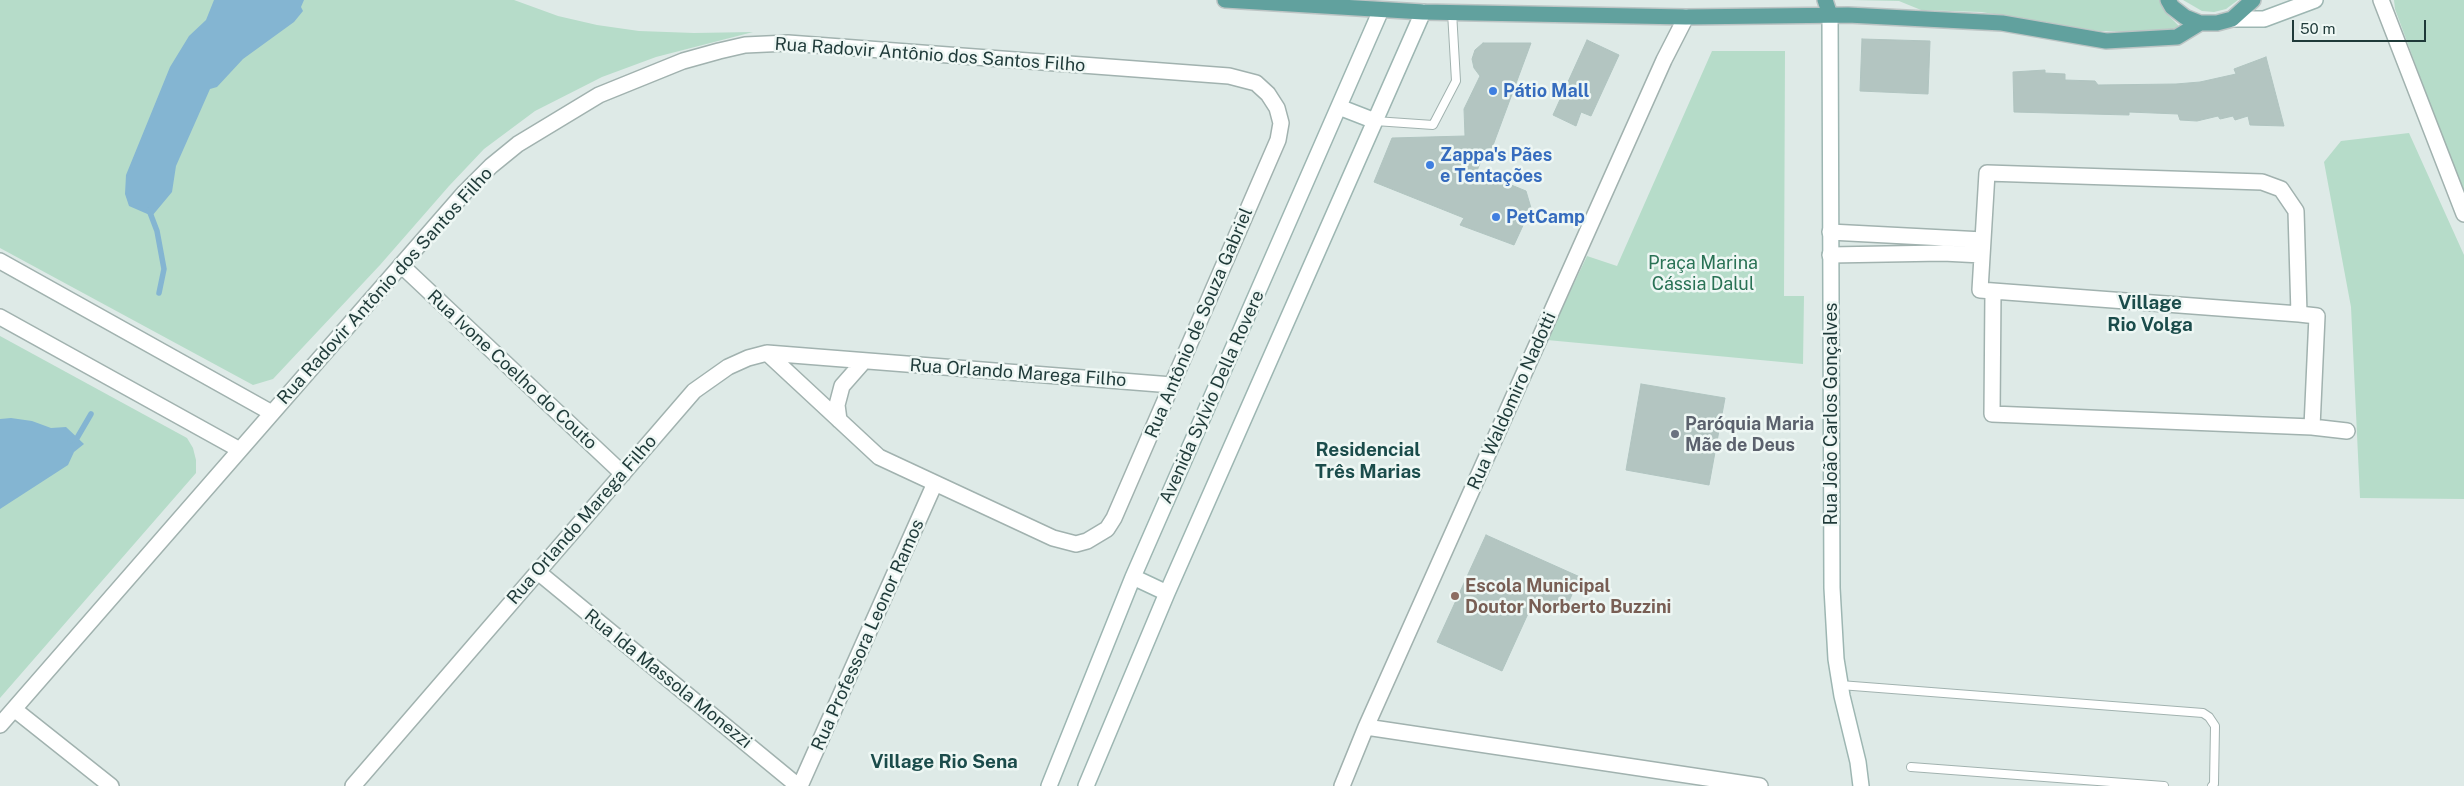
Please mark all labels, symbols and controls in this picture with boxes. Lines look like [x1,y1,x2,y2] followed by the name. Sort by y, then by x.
[2294,10,2428,42] scale bar
[2300,20,2335,37] text: 50 m
[774,33,1086,77] street label: Rua Radovir Antônio dos Santos Filho
[1503,80,1589,102] place label: Pátio Mall
[1487,85,1499,97] marker: Pátio Mall
[1440,144,1552,186] place label: Zappa's Pães e Tentações
[1424,159,1436,171] marker: Zappa's Pães e Tentações
[273,163,497,409] street label: Rua Radovir Antônio dos Santos Filho
[1141,205,1257,441] street label: Rua Antônio de Souza Gabriel
[1506,206,1585,228] place label: PetCamp
[1490,211,1502,223] marker: PetCamp
[1648,252,1758,294] park label: Praça Marina Cássia Dalul
[423,286,601,454] street label: Rua Ivone Coelho do Couto
[1155,287,1269,507] street label: Avenida Sylvio Della Rovere
[2107,292,2193,336] district label: Village Rio Volga
[1820,303,1842,525] street label: Rua João Carlos Gonçalves
[1463,309,1561,493] street label: Rua Waldomiro Nadotti
[909,355,1127,391] street label: Rua Orlando Marega Filho
[1685,413,1814,456] place label: Paróquia Maria Mãe de Deus
[1669,428,1681,440] marker: Paróquia Maria Mãe de Deus
[503,431,661,609] street label: Rua Orlando Marega Filho
[1315,439,1421,483] district label: Residencial Três Marias
[807,516,929,754] street label: Rua Professora Leonor Ramos
[1465,575,1671,618] place label: Escola Municipal Doutor Norberto Buzzini
[1449,590,1461,602] marker: Escola Municipal Doutor Norberto Buzzini
[580,605,756,753] street label: Rua Ida Massola Monezzi
[870,751,1018,773] district label: Village Rio Sena

